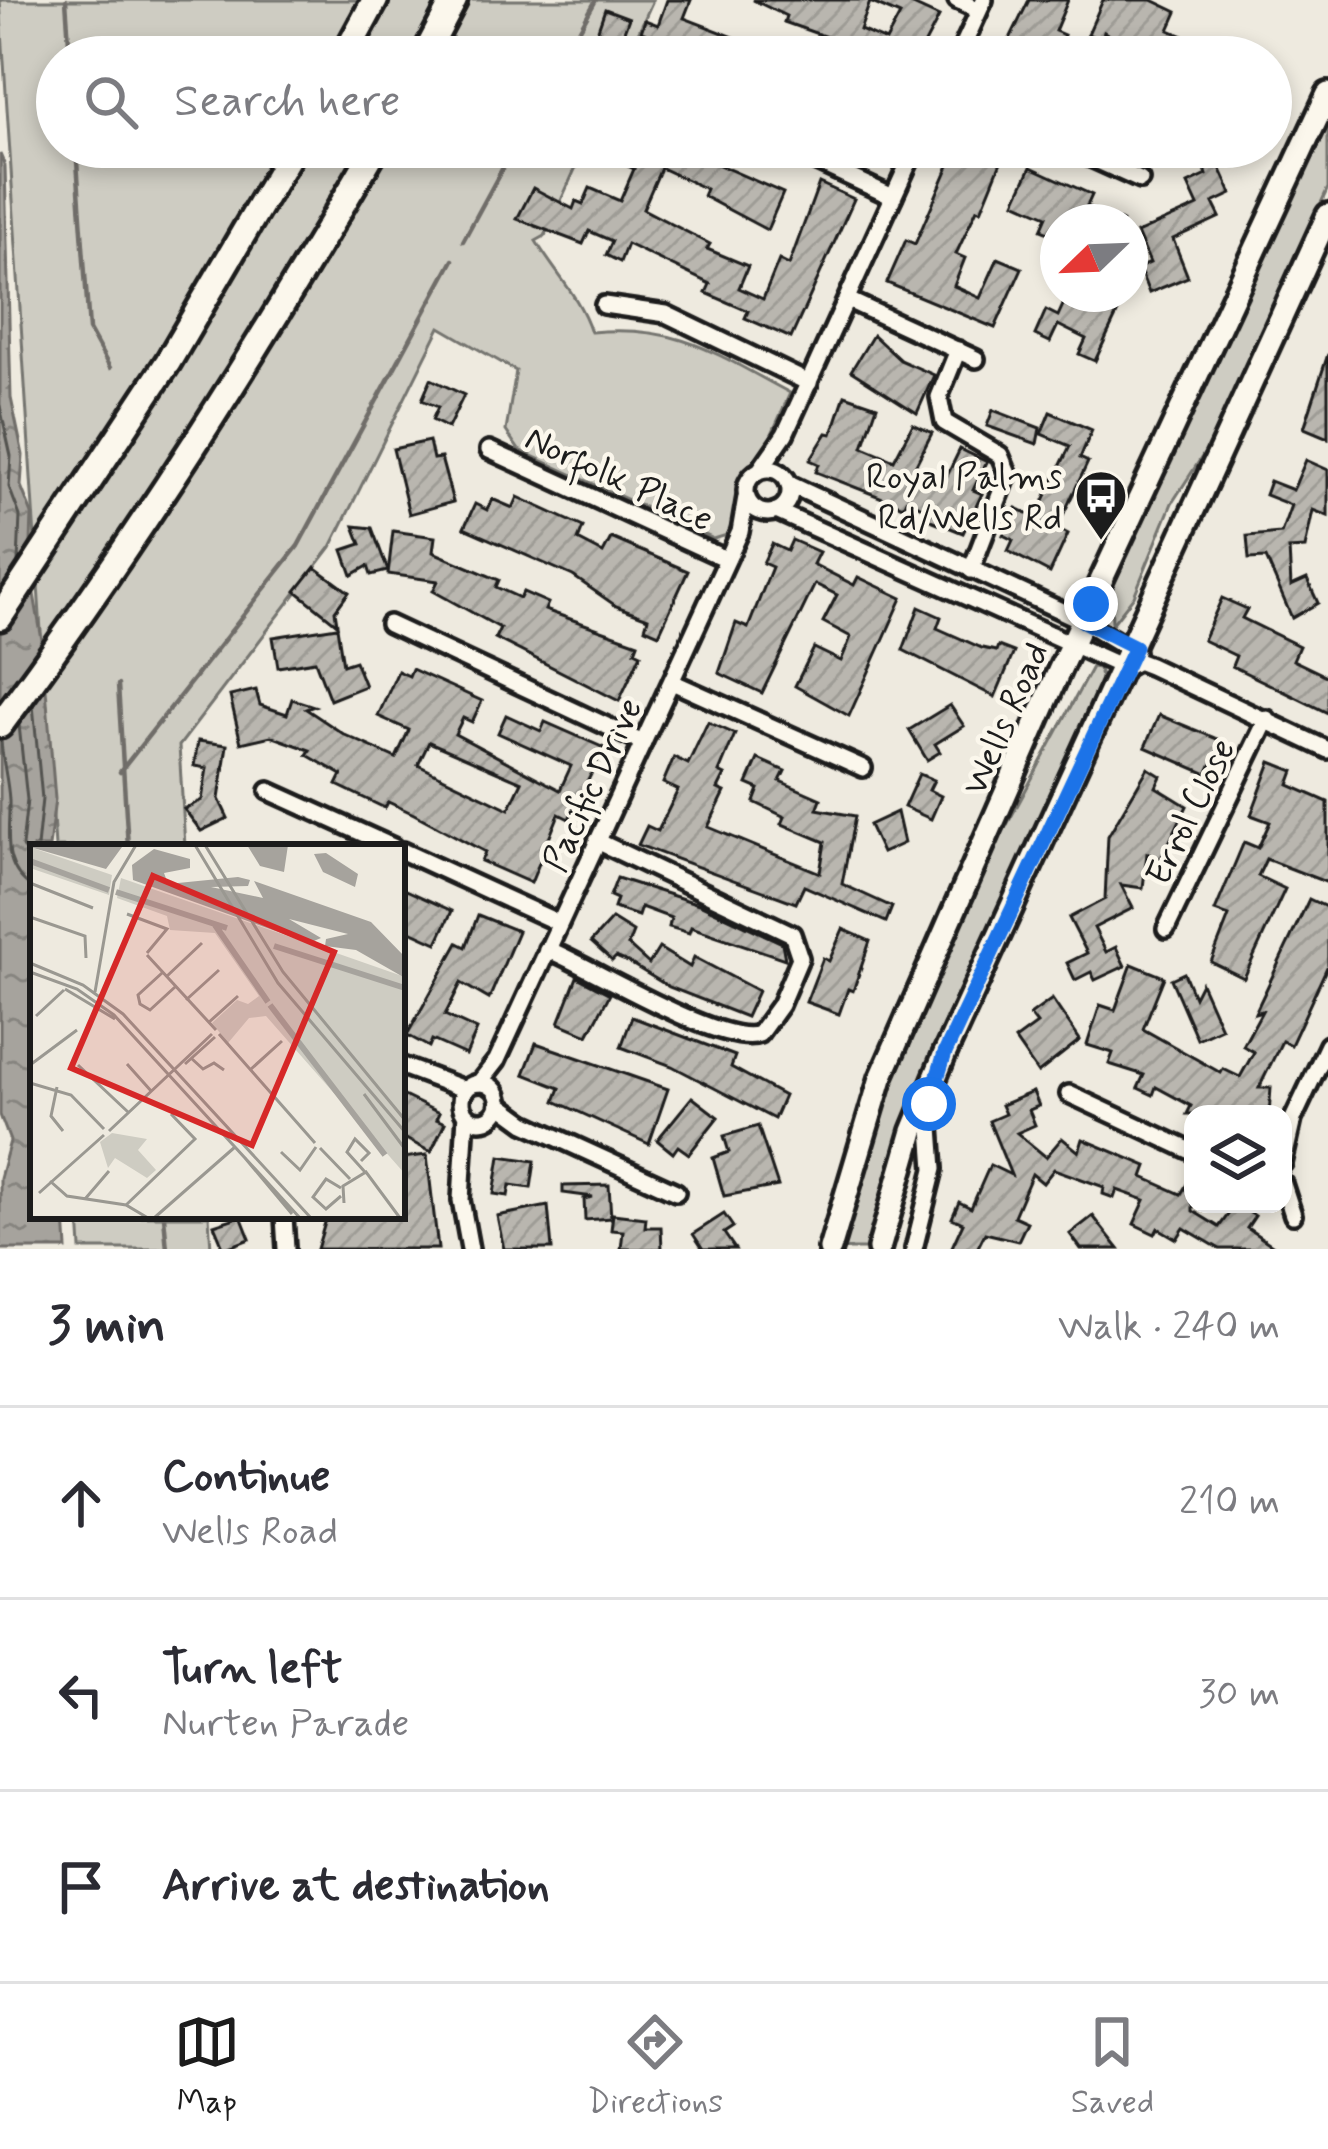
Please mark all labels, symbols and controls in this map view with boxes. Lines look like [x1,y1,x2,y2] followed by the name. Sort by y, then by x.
[36,36,1292,168] search box
[78,69,144,135] icon: search
[174,73,401,132] text: Search here
[1040,204,1148,312] north arrow
[516,416,720,546] street label: Norfolk Place
[866,455,1062,543] place label: Royal Palms Rd/Wells Rd
[1073,468,1129,542] bus stop icon: Royal Palms Rd/Wells Rd
[1064,577,1118,631] route end
[953,636,1062,803] street label: Wells Road
[533,691,655,880] street label: Pacific Drive
[1136,731,1248,894] street label: Errol Close
[30,844,405,1219] inset map
[902,1077,956,1131] route start
[1184,1105,1292,1213] map controls
[1184,1105,1292,1213] button: layers
[48,1294,166,1360] text: 3 min
[1058,1302,1280,1353] text: Walk · 240 m
[162,1448,330,1507] text: Continue
[48,1470,114,1536] icon: ahead
[1179,1477,1280,1528] text: 210 m
[162,1507,338,1558] text: Wells Road
[162,1640,342,1699] text: Turn left
[48,1662,114,1728] icon: left
[1198,1669,1280,1720] text: 30 m
[162,1699,409,1750] text: Nurten Parade
[48,1854,114,1920] icon: arrive
[162,1857,550,1916] text: Arrive at destination
[174,2009,240,2125] tab: Map
[587,2009,723,2125] tab: Directions
[1071,2009,1154,2125] tab: Saved

